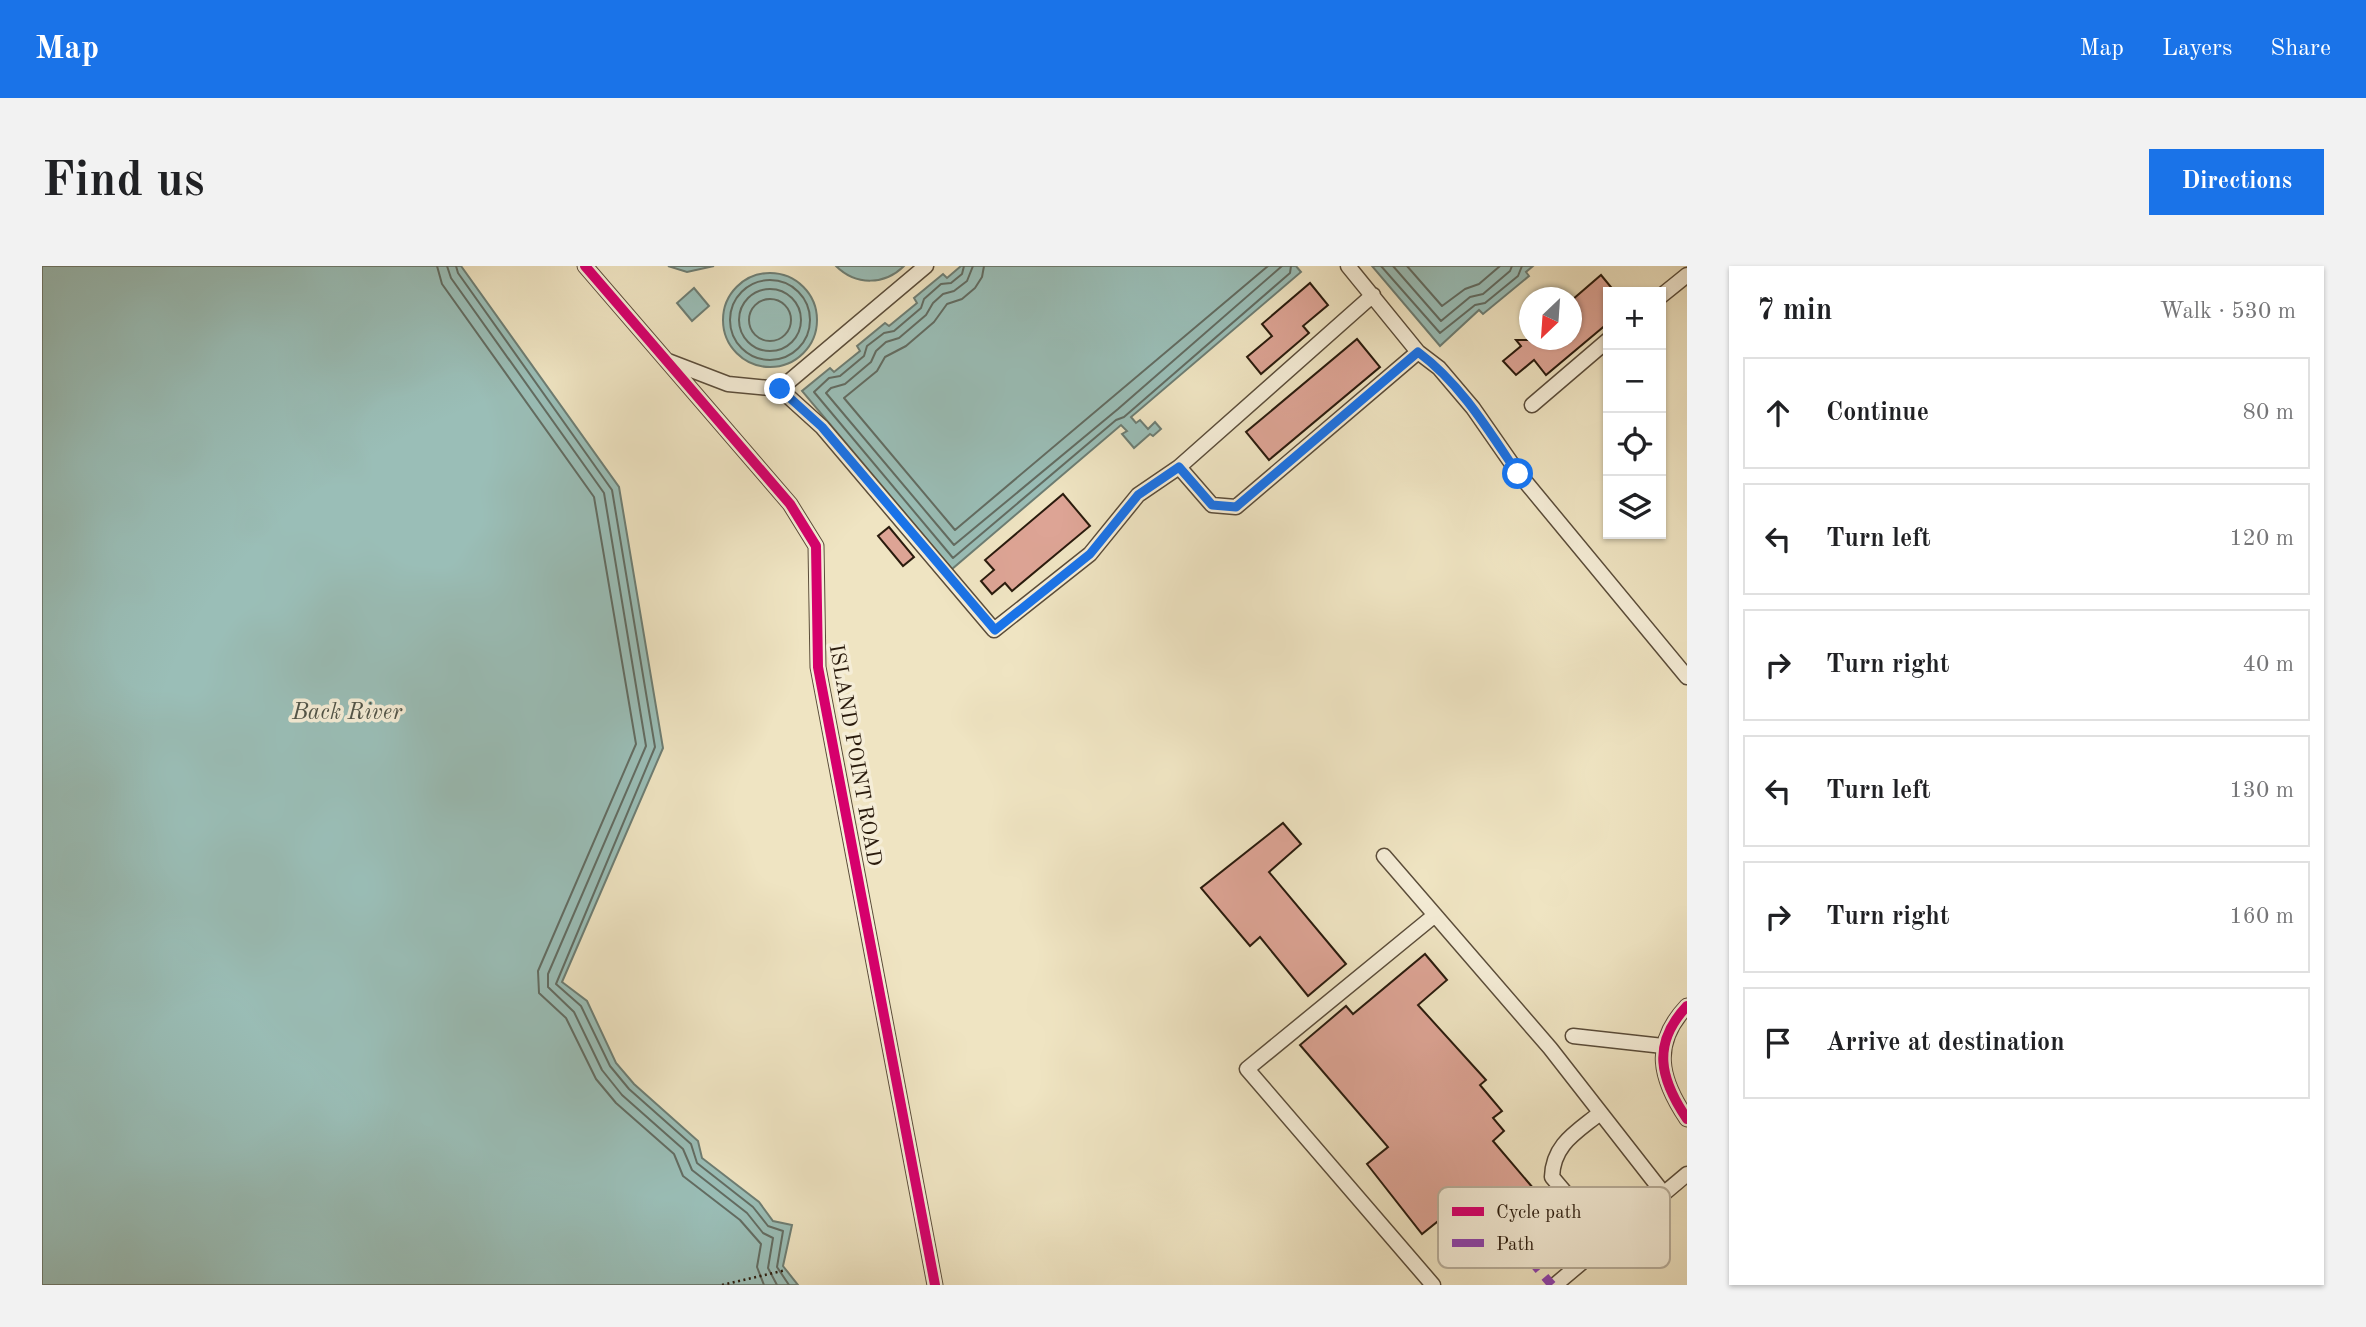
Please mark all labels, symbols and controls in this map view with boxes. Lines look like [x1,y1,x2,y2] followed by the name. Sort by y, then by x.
[35,33,99,66] text: Map
[2080,37,2124,61] text: Map
[2162,37,2232,61] text: Layers
[2270,37,2331,61] text: Share
[2149,149,2324,215] button: Directions
[42,158,205,207] text: Find us
[1519,287,1582,350] north arrow
[1603,287,1666,539] map controls
[1603,287,1666,350] button: +
[1757,296,1832,326] text: 7 min
[2160,300,2296,323] text: Walk · 530 m
[1603,350,1666,413] button: −
[764,373,795,404] route end
[1759,394,1797,432] icon: ahead
[1826,400,1929,426] text: Continue
[2243,401,2294,424] text: 80 m
[1603,413,1666,476] button: locate
[1502,458,1533,489] route start
[1603,476,1666,539] button: layers
[1759,520,1797,558] icon: left
[1826,526,1931,552] text: Turn left
[2229,527,2294,550] text: 120 m
[825,643,884,868] street label: ISLAND POINT ROAD
[1759,646,1797,684] icon: right
[1826,652,1949,678] text: Turn right
[2243,653,2294,676] text: 40 m
[291,701,403,724] water label: Back River
[1759,772,1797,810] icon: left
[1826,778,1931,804] text: Turn left
[2229,779,2294,802] text: 130 m
[1759,898,1797,936] icon: right
[1826,904,1949,930] text: Turn right
[2229,905,2294,928] text: 160 m
[1759,1024,1797,1062] icon: arrive
[1826,1030,2065,1056] text: Arrive at destination
[1438,1187,1670,1268] legend
[1496,1204,1582,1223] text: Cycle path
[1496,1236,1534,1255] text: Path

